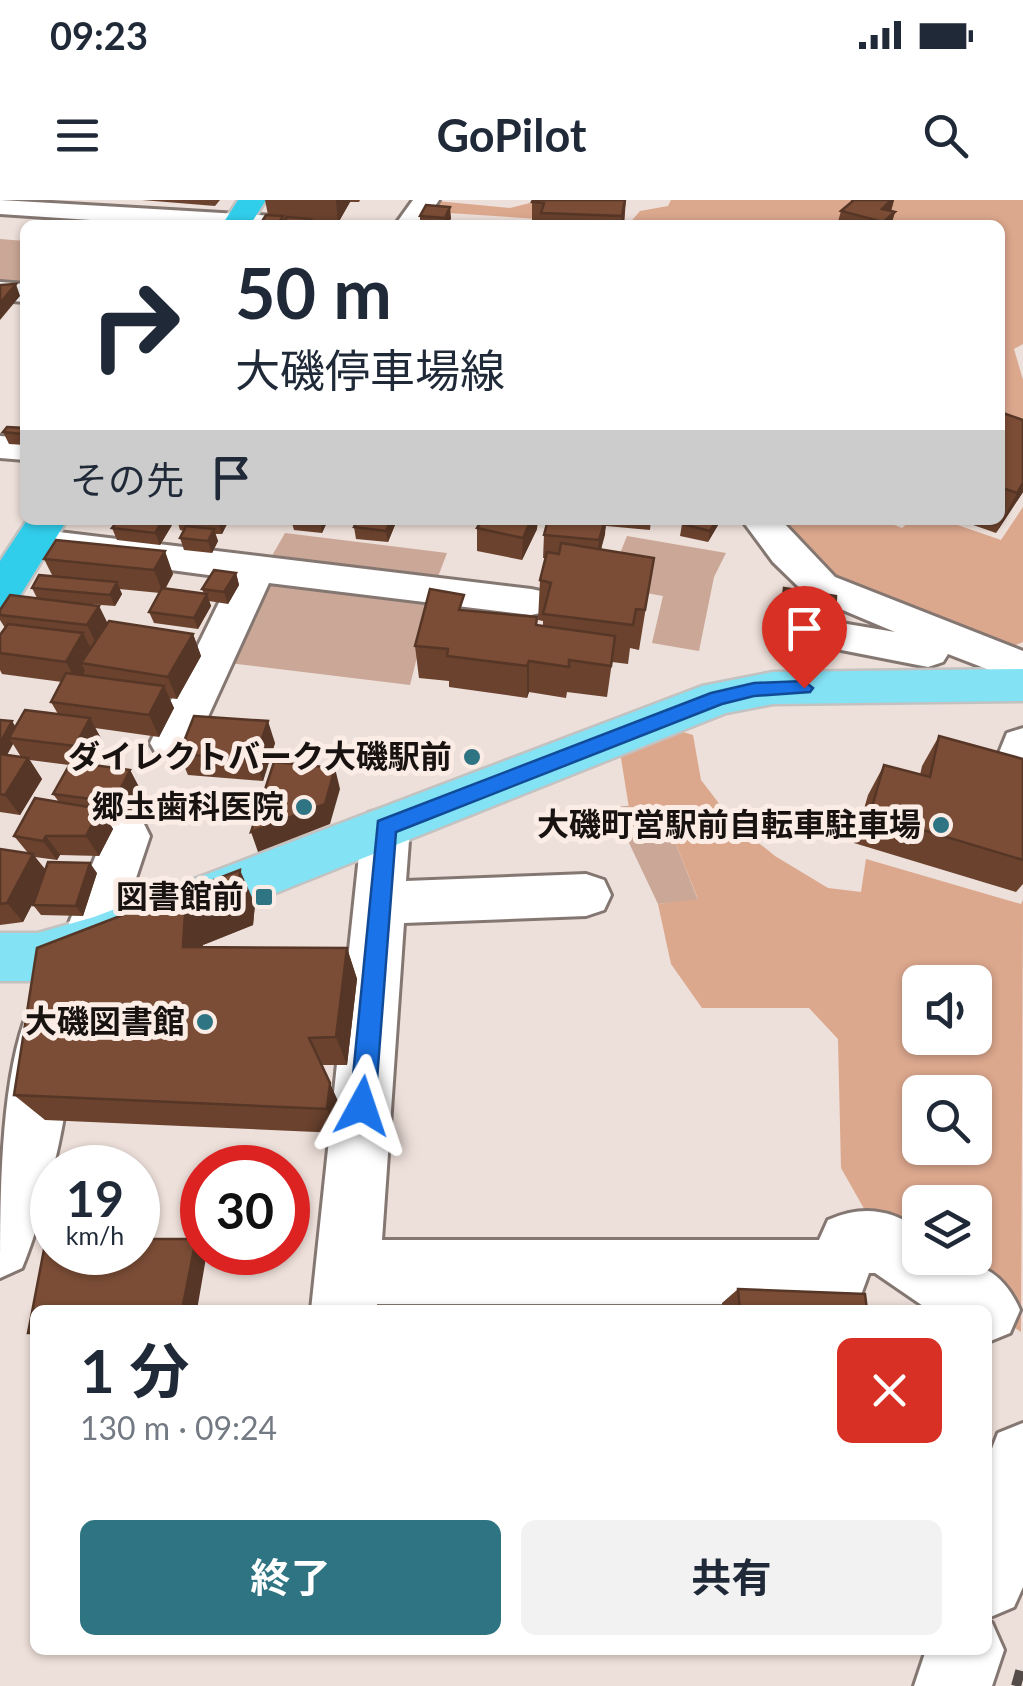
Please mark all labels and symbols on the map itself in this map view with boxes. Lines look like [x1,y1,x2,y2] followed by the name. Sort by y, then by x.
[762,586,847,689] pin
[68,736,452,775] place label: ダイレクトバーク大磯駅前
[461,746,483,768] marker: ダイレクトバーク大磯駅前
[92,786,284,825] place label: 郷圡歯科医院
[293,796,315,818] marker: 郷圡歯科医院
[537,804,921,843] place label: 大磯町営駅前自転車駐車場
[930,814,952,836] marker: 大磯町営駅前自転車駐車場
[116,876,244,915] place label: 図書館前
[253,886,275,908] marker: 図書館前
[25,1001,185,1040] place label: 大磯図書館
[194,1011,216,1033] marker: 大磯図書館
[310,1054,414,1158] position arrow
[180,1145,310,1275] speed limit sign: 30

